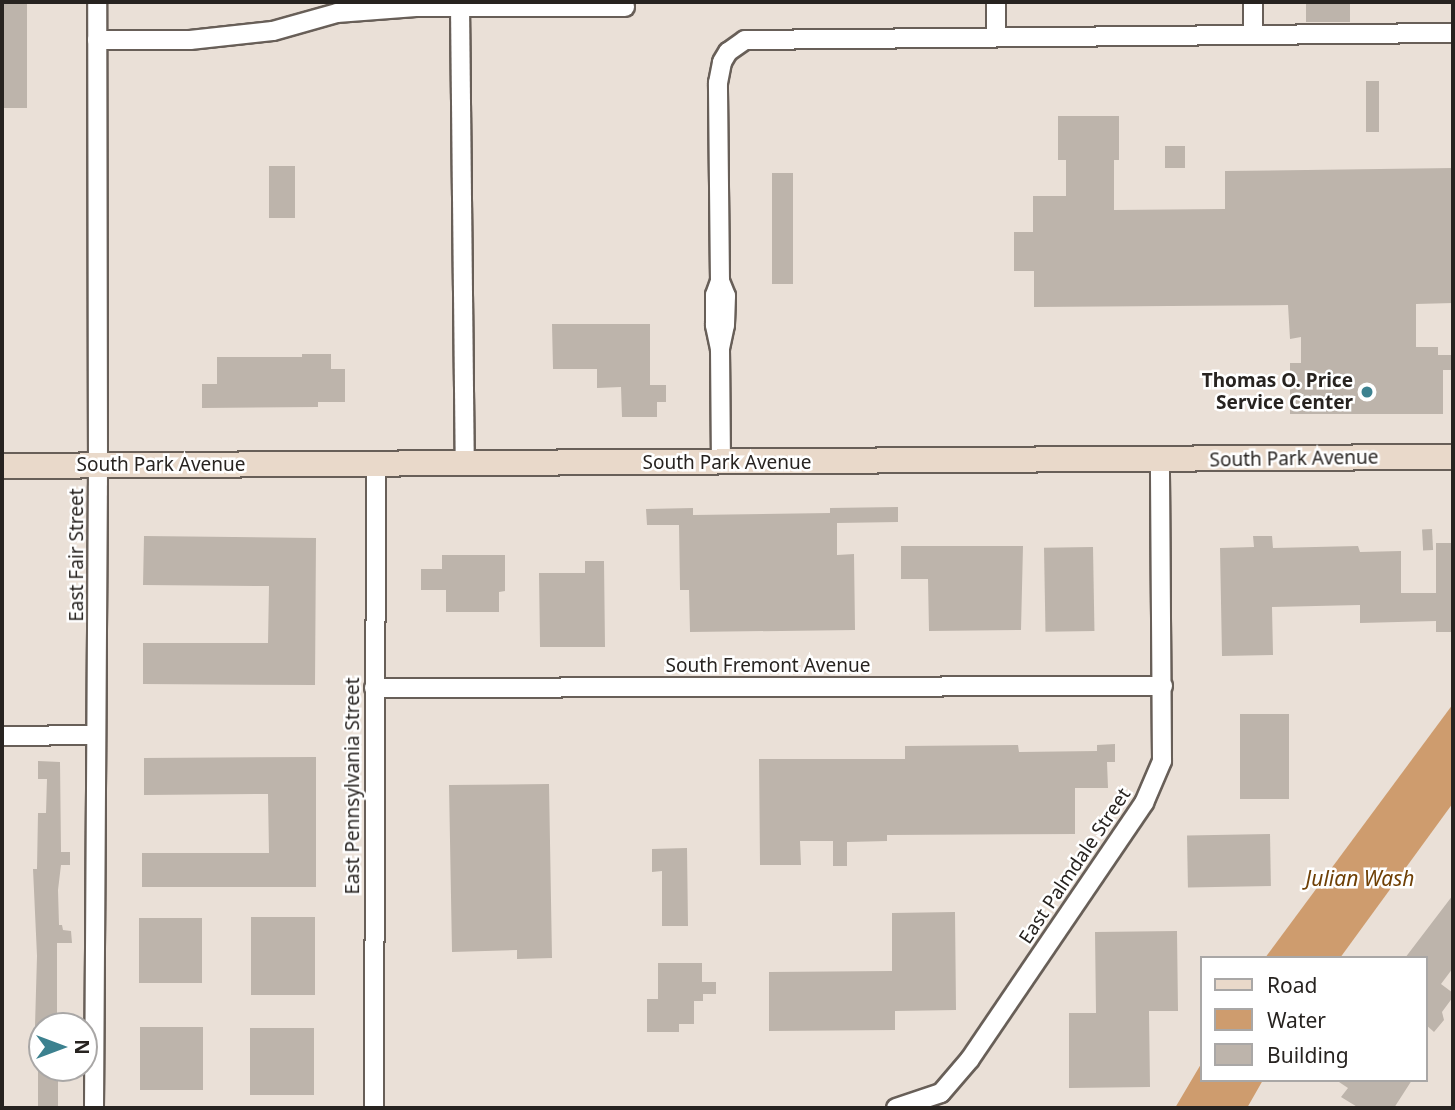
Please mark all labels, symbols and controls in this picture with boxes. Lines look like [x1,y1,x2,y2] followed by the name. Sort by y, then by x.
[1202,370,1353,414] place label: Thomas O. Price Service Center
[1359,384,1375,400] marker: Thomas O. Price Service Center
[1209,446,1379,472] street label: South Park Avenue
[642,452,812,474] street label: South Park Avenue
[76,454,246,476] street label: South Park Avenue
[66,488,88,622] street label: East Fair Street
[666,655,870,677] street label: South Fremont Avenue
[342,677,364,895] street label: East Pennsylvania Street
[1014,784,1136,948] street label: East Palmdale Street
[1306,865,1414,891] water label: Julian Wash
[1200,956,1427,1082] legend
[1267,971,1317,999] text: Road
[1267,1006,1326,1034] text: Water
[28,1012,98,1082] north arrow
[69,1039,95,1055] text: N
[1267,1041,1349,1069] text: Building

